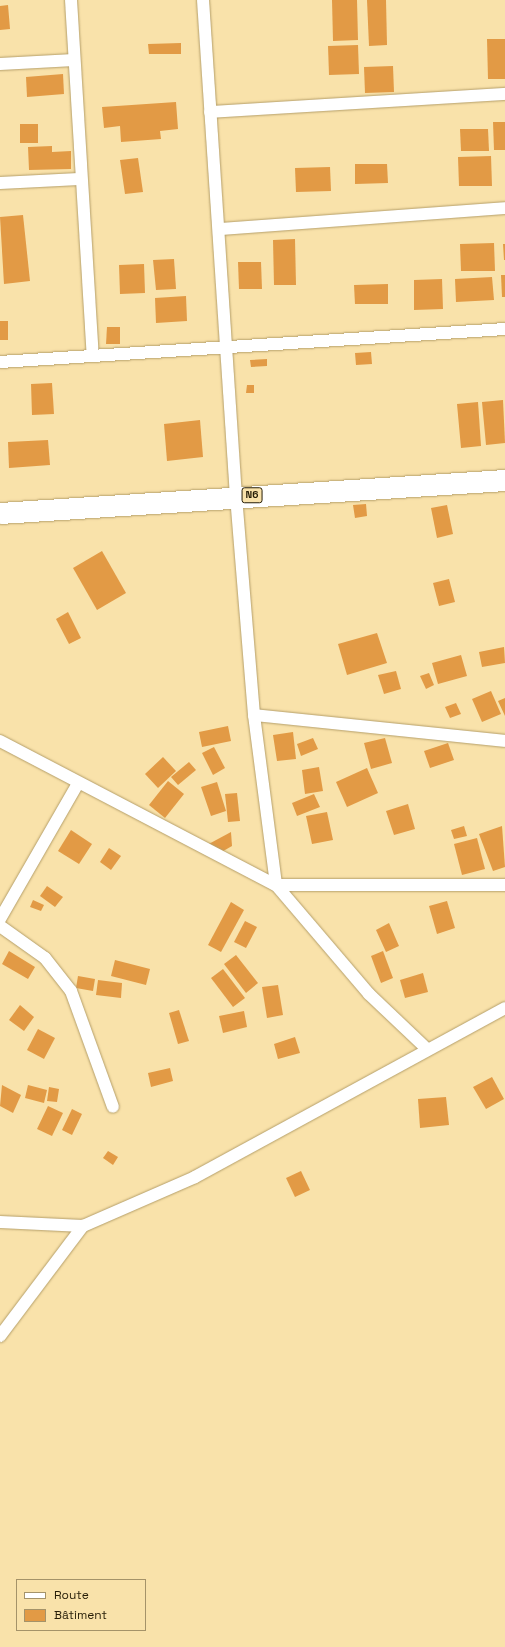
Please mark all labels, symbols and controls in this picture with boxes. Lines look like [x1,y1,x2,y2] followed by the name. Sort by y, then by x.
[241,487,263,503] road number: N6
[16,1579,146,1631] legend
[54,1587,89,1603] text: Route
[54,1607,107,1623] text: Bâtiment

